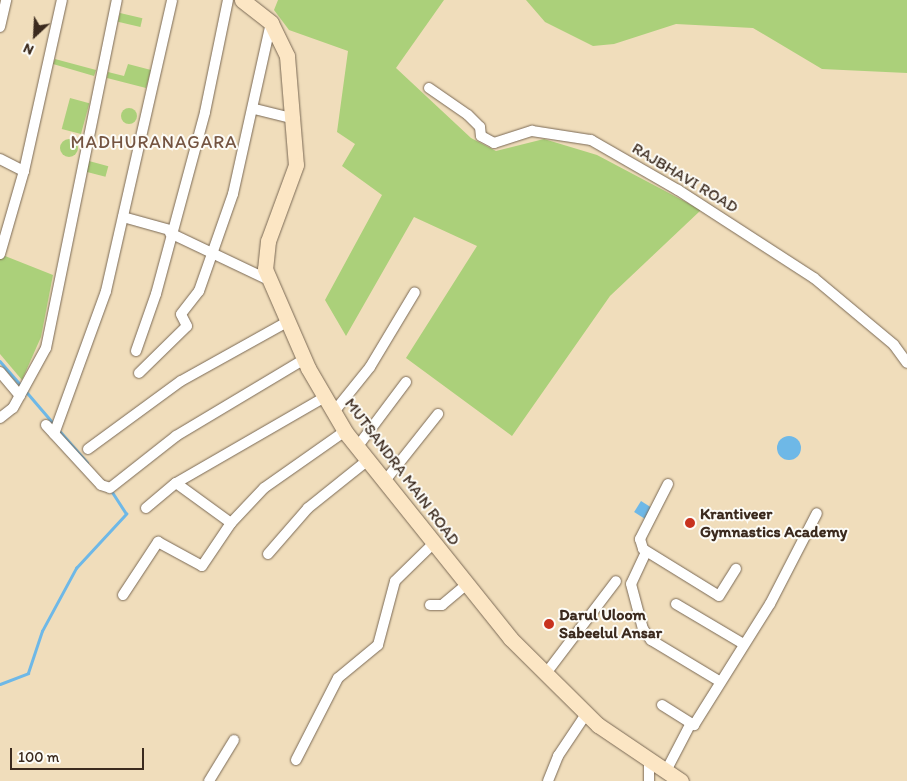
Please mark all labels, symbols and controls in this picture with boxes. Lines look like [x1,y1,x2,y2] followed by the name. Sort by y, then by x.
[10,10,60,60] north arrow
[21,39,36,59] text: N
[69,131,239,153] district label: MADHURANAGARA
[629,139,741,217] street label: RAJBHAVI ROAD
[340,395,464,549] street label: MUTSANDRA MAIN ROAD
[700,504,847,542] place label: Krantiveer Gymnastics Academy
[684,517,696,529] marker: Krantiveer Gymnastics Academy
[559,605,663,643] place label: Darul Uloom Sabeelul Ansar
[543,618,555,630] marker: Darul Uloom Sabeelul Ansar
[12,738,146,770] scale bar
[18,748,59,766] text: 100 m

